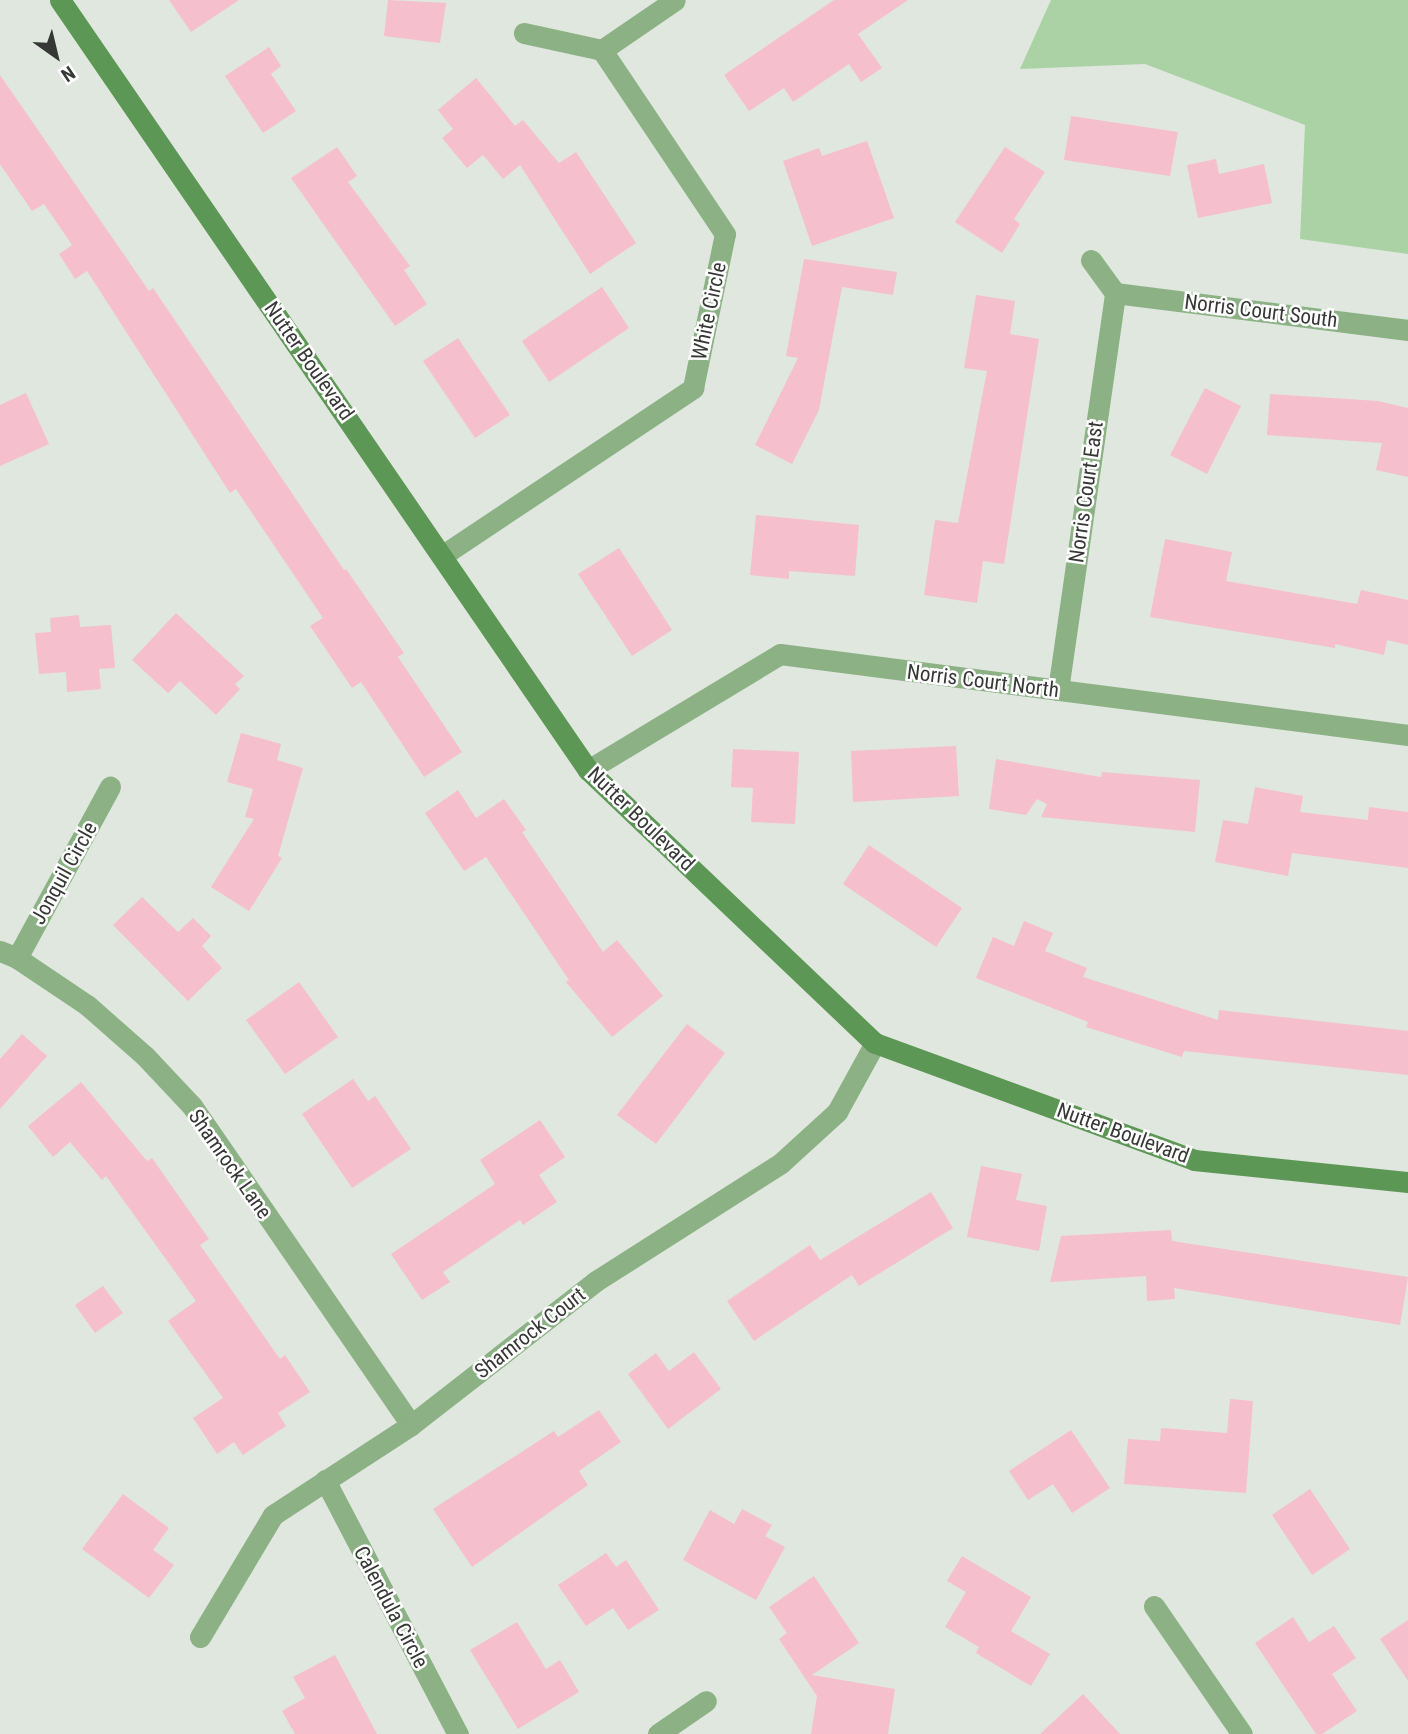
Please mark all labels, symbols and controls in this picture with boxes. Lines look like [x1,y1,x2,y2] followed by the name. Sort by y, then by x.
[21,21,91,91] north arrow
[57,61,79,87] text: N
[686,260,732,362] street label: White Circle
[1183,289,1339,333] street label: Norris Court South
[259,297,359,425] street label: Nutter Boulevard
[1064,420,1108,564] street label: Norris Court East
[906,659,1060,703] street label: Norris Court North
[582,762,700,876] street label: Nutter Boulevard
[26,817,102,929] street label: Jonquil Circle
[1053,1097,1193,1169] street label: Nutter Boulevard
[183,1104,277,1224] street label: Shamrock Lane
[470,1282,590,1384] street label: Shamrock Court
[348,1542,434,1672] street label: Calendula Circle

